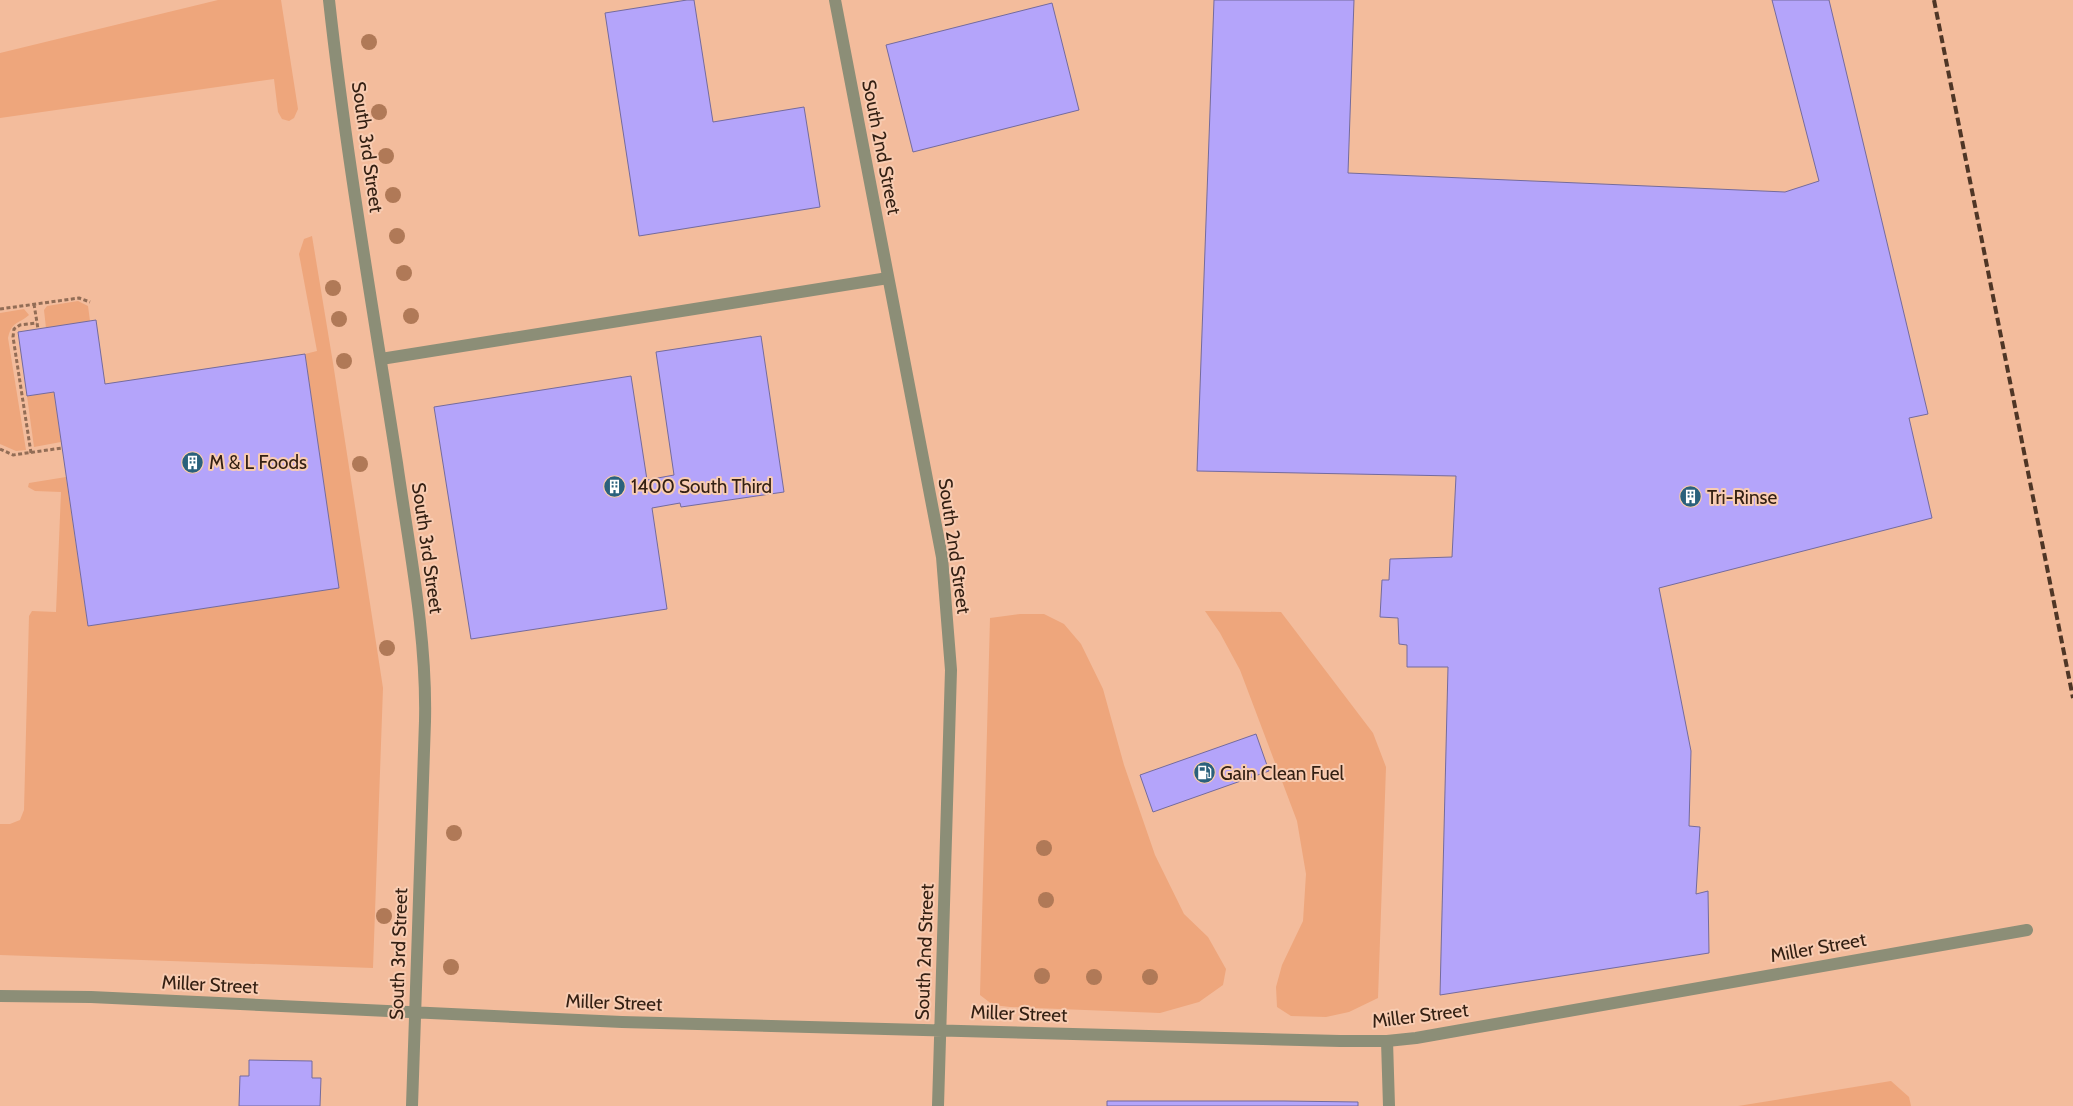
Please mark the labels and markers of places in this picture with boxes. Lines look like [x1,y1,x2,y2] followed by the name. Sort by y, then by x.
[181,450,205,474] building icon: M & L Foods
[209,451,307,474] place label: M & L Foods
[603,474,627,498] building icon: 1400 South Third
[631,475,772,498] place label: 1400 South Third
[1679,485,1703,509] building icon: Tri-Rinse
[1707,486,1777,509] place label: Tri-Rinse
[1192,761,1216,785] fuel station icon: Gain Clean Fuel
[1220,762,1345,785] place label: Gain Clean Fuel

